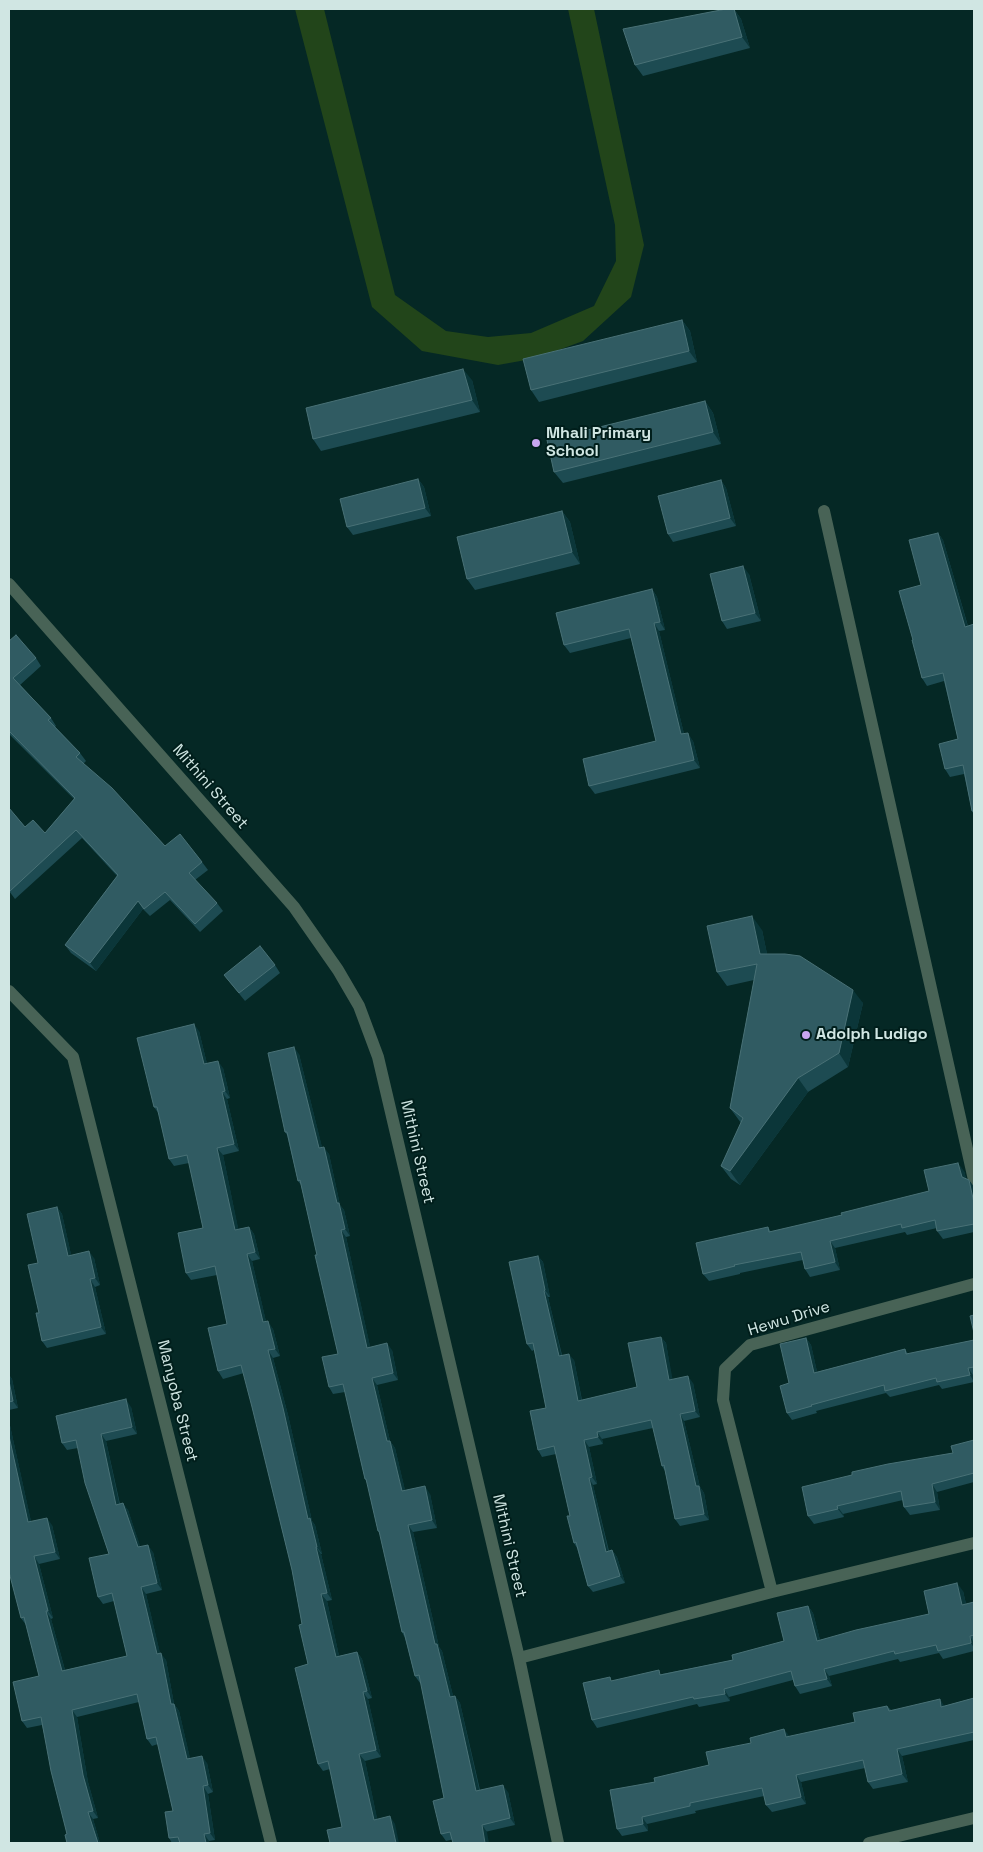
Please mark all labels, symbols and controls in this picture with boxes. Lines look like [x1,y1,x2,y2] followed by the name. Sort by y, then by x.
[546,424,651,462] place label: Mhali Primary School
[530,437,542,449] marker: Mhali Primary School
[168,741,252,833] street label: Mithini Street
[816,1025,928,1045] place label: Adolph Ludigo
[800,1029,812,1041] marker: Adolph Ludigo
[396,1098,438,1206] street label: Mithini Street
[746,1297,832,1341] street label: Hewu Drive
[153,1338,201,1464] street label: Manyoba Street
[488,1492,530,1600] street label: Mithini Street

